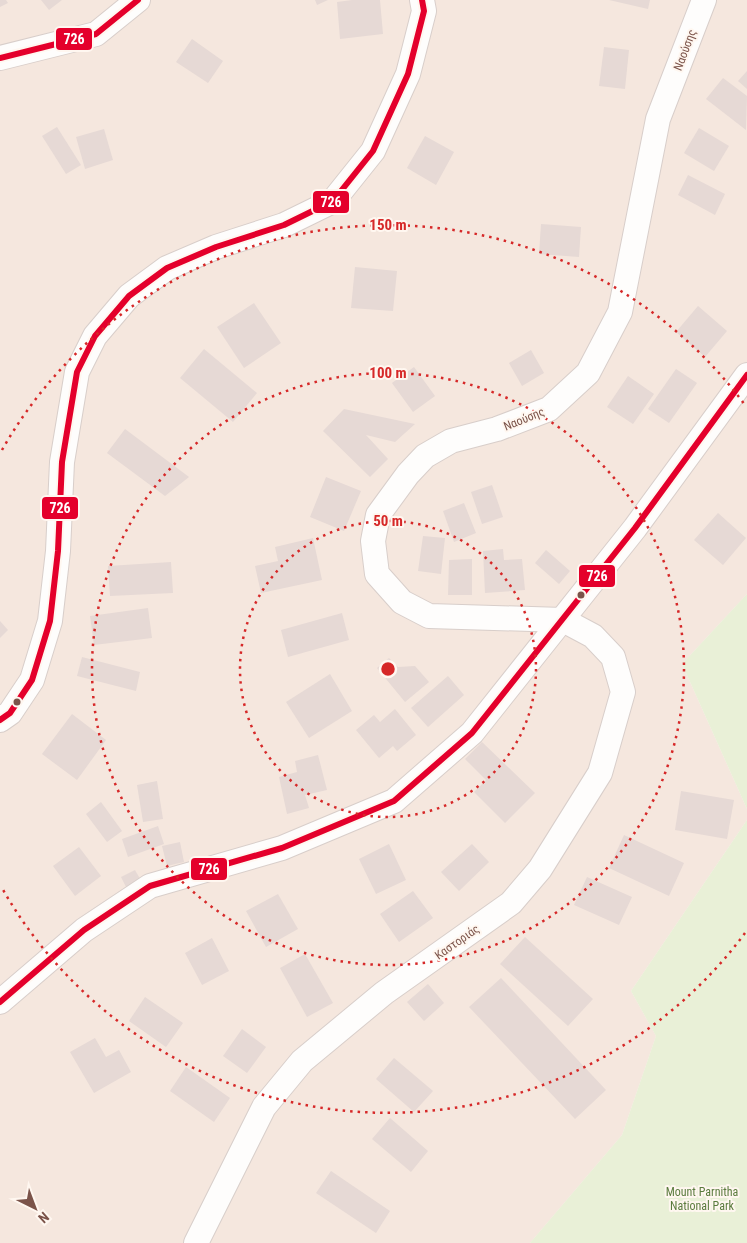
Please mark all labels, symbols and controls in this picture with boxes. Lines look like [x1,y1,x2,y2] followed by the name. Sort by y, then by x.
[55,27,93,51] line badge: 726
[671,27,699,72] street label: Ναούσης
[63,31,85,47] text: 726
[312,190,350,214] line badge: 726
[320,194,342,210] text: 726
[369,216,407,234] text: 150 m
[369,364,407,382] text: 100 m
[502,404,547,434] street label: Ναούσης
[41,496,79,520] line badge: 726
[49,500,71,516] text: 726
[373,512,403,530] text: 50 m
[578,564,616,588] line badge: 726
[586,568,608,584] text: 726
[576,590,586,600] unlabelled marker
[379,660,397,678] centre of rings
[12,697,22,707] unlabelled marker
[190,857,228,881] line badge: 726
[198,861,220,877] text: 726
[432,921,482,962] street label: Καστοριάς
[10,1183,60,1233] north arrow
[666,1185,739,1213] park label: Mount Parnitha National Park
[35,1209,52,1226] text: N

